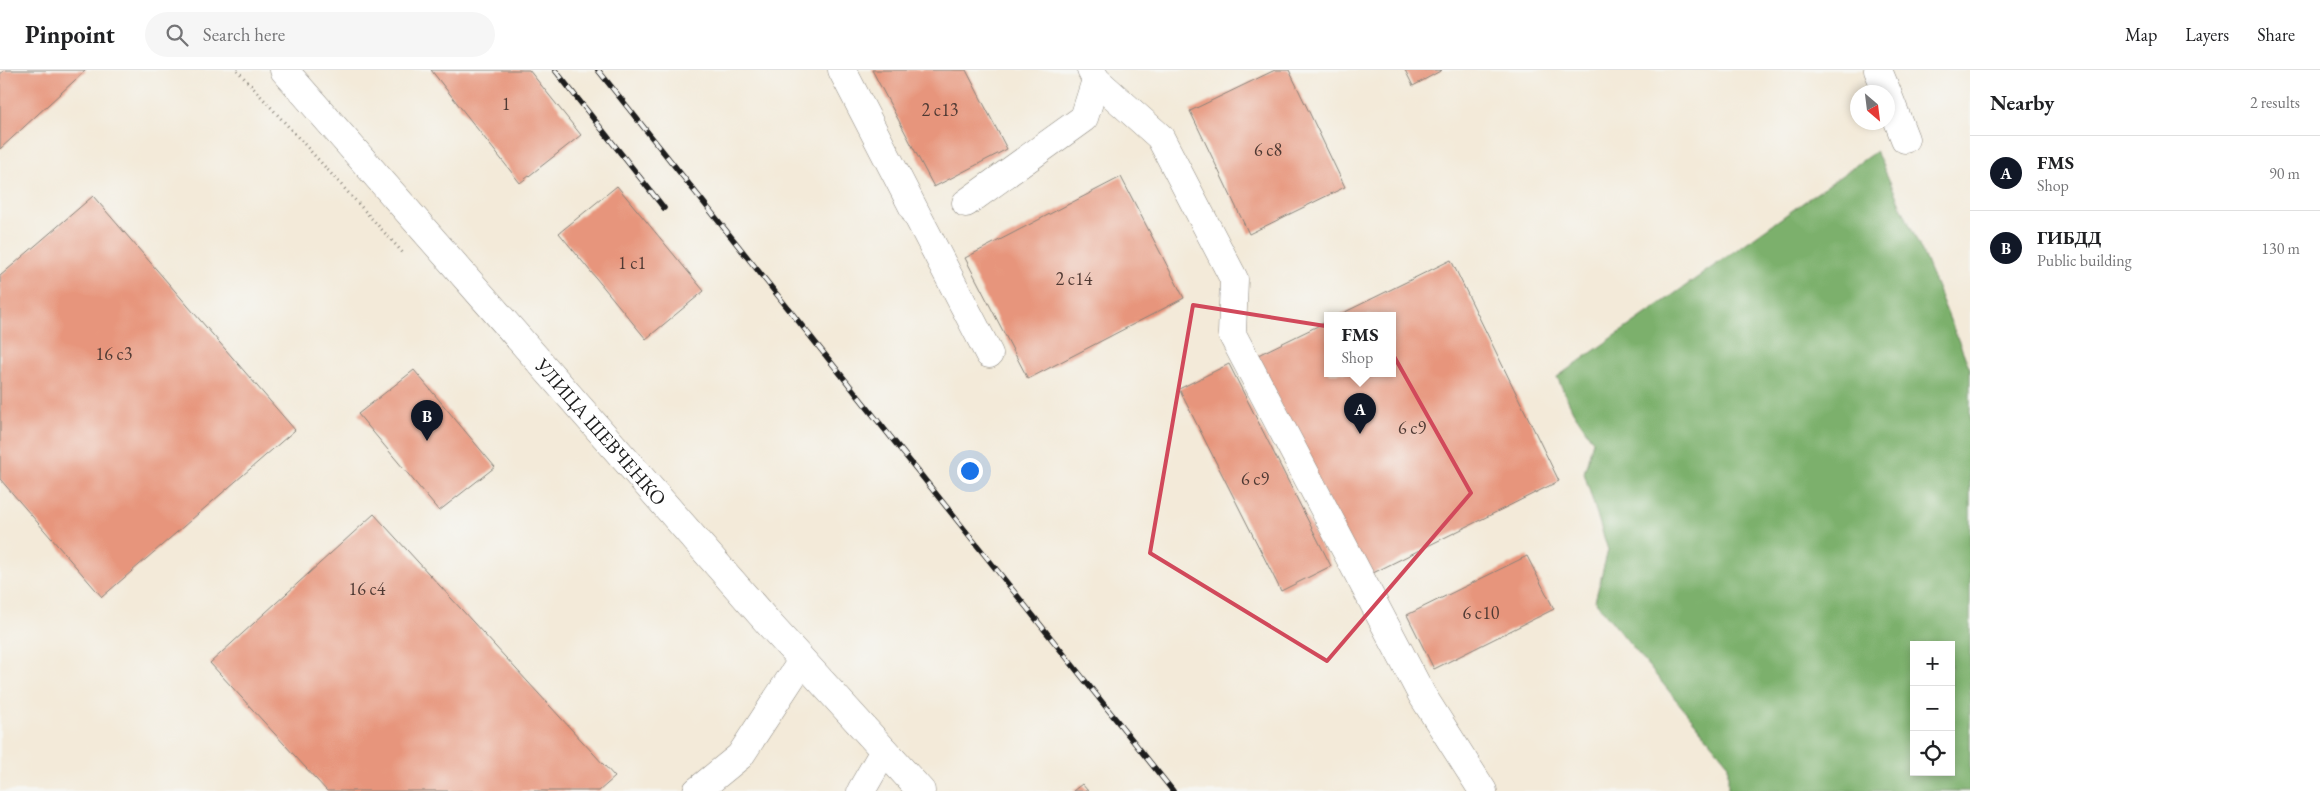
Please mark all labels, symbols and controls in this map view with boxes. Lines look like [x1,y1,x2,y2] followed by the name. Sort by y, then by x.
[145,12,495,57] search box
[25,19,115,50] text: Pinpoint
[163,21,191,49] icon: search
[203,22,285,47] text: Search here
[2125,23,2157,46] text: Map
[2185,23,2229,46] text: Layers
[2257,23,2295,46] text: Share
[1850,85,1895,130] north arrow
[1990,89,2054,116] text: Nearby
[502,92,510,115] house number: 1
[2250,92,2300,113] text: 2 results
[922,98,958,121] house number: 2 с13
[1254,138,1282,161] house number: 6 с8
[2037,150,2074,175] text: FMS
[2000,163,2012,184] text: A
[2269,163,2300,184] text: 90 m
[2037,175,2069,196] text: Shop
[2037,225,2101,250] text: ГИБДД
[2001,238,2011,259] text: B
[2261,238,2300,259] text: 130 m
[2037,250,2132,271] text: Public building
[618,251,646,274] house number: 1 с1
[1056,267,1093,290] house number: 2 с14
[1324,312,1396,377] popup
[1341,322,1379,347] text: FMS
[96,342,132,365] house number: 16 с3
[1341,347,1373,368] text: Shop
[529,352,672,511] street label: УЛИЦА ШЕВЧЕНКО
[1344,393,1376,434] pin: A
[411,400,443,441] pin: B
[1398,416,1426,439] house number: 6 с9
[957,458,983,484] your location
[1241,467,1269,490] house number: 6 с9
[349,577,386,600] house number: 16 с4
[1463,601,1500,624] house number: 6 с10
[1910,641,1955,776] map controls
[1910,641,1955,686] button: +
[1910,686,1955,731] button: −
[1910,731,1955,776] button: locate

